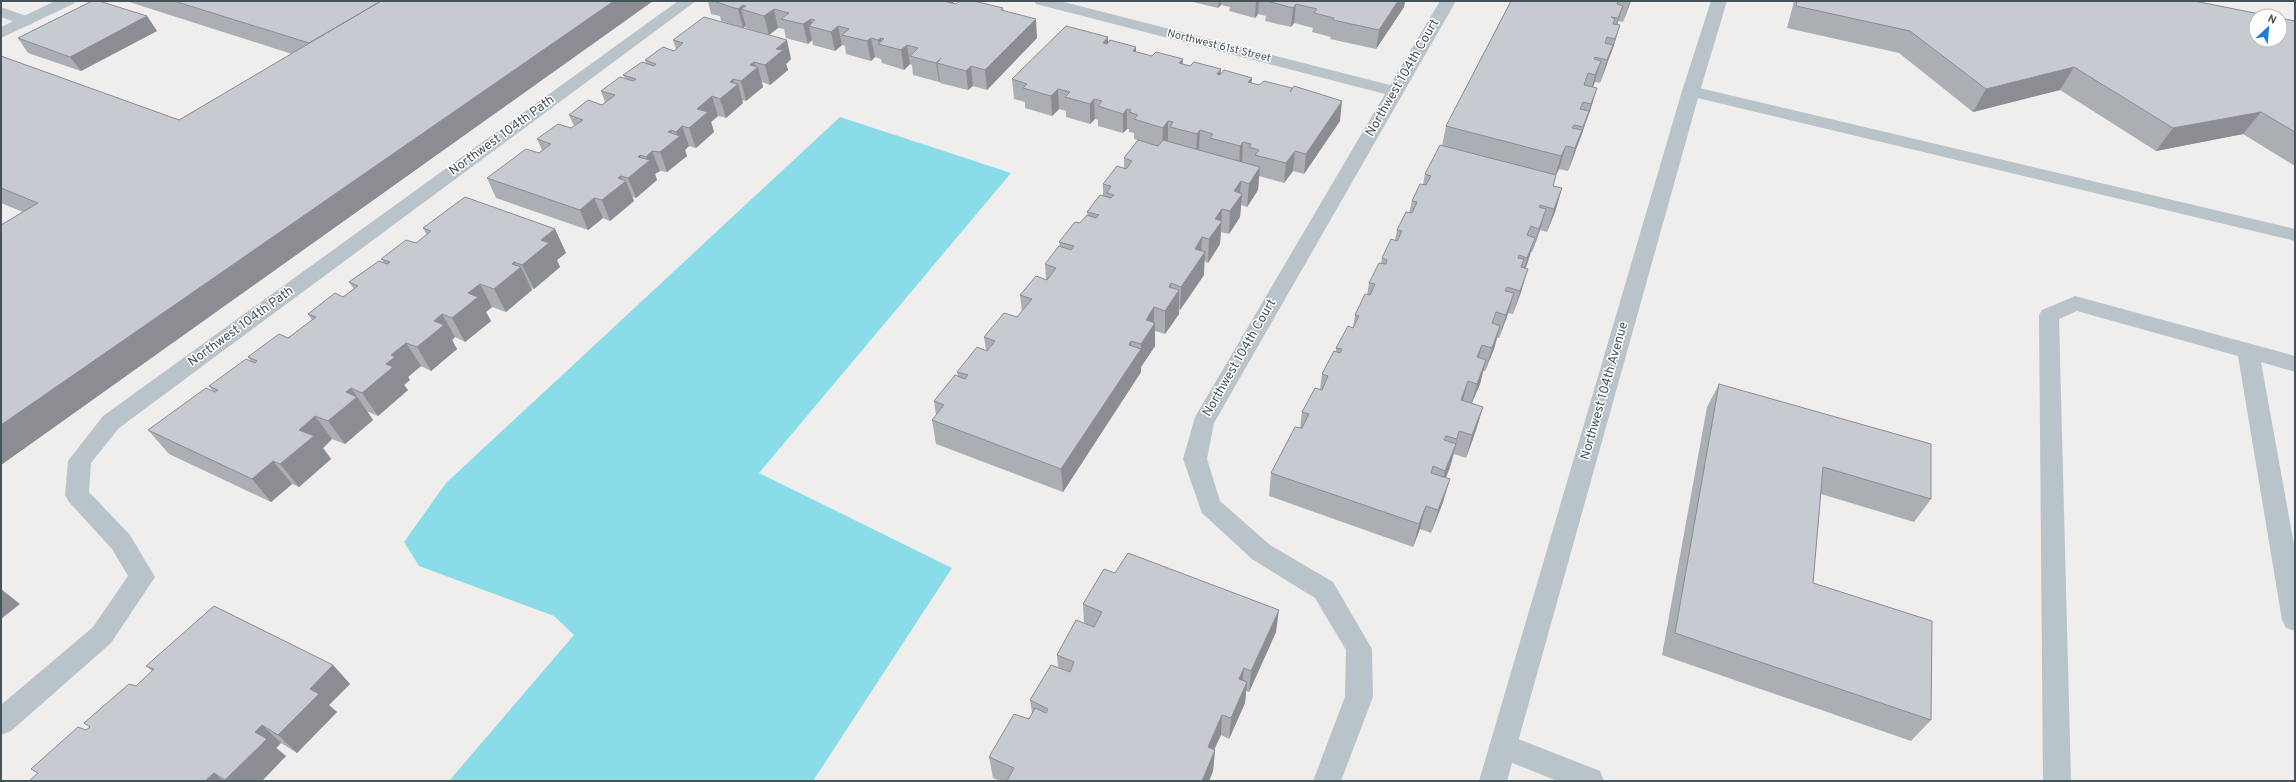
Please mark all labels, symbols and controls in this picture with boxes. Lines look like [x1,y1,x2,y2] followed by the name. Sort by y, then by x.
[2248,8,2288,48] north arrow
[2265,12,2279,28] text: N
[1363,16,1443,140] street label: Northwest 104th Court
[1166,26,1272,66] street label: Northwest 61st Street
[446,92,558,180] street label: Northwest 104th Path
[185,283,297,371] street label: Northwest 104th Path
[1200,296,1280,420] street label: Northwest 104th Court
[1578,320,1632,462] street label: Northwest 104th Avenue

